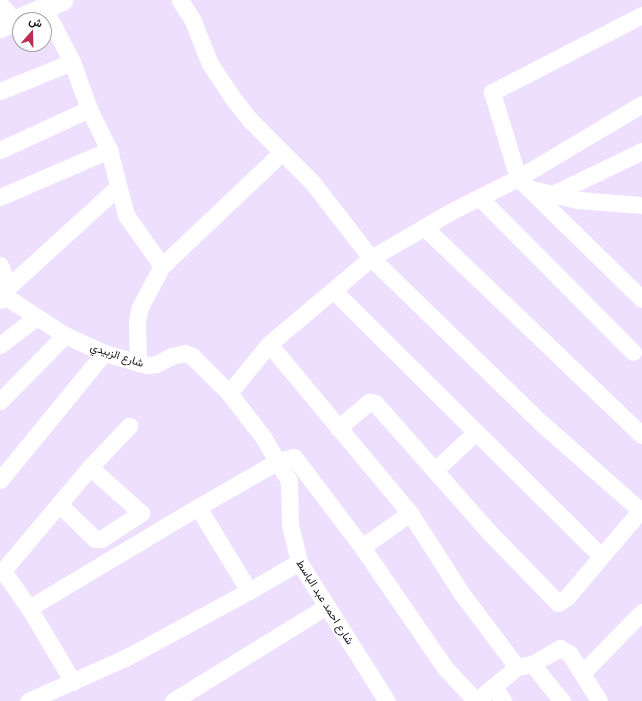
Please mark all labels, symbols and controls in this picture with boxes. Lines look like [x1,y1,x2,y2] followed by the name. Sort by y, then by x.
[12,12,52,52] north arrow
[27,13,44,31] text: ش
[89,340,145,370] street label: شارع الزبيدي
[293,557,357,647] street label: شارع احمد عبد الباسط

